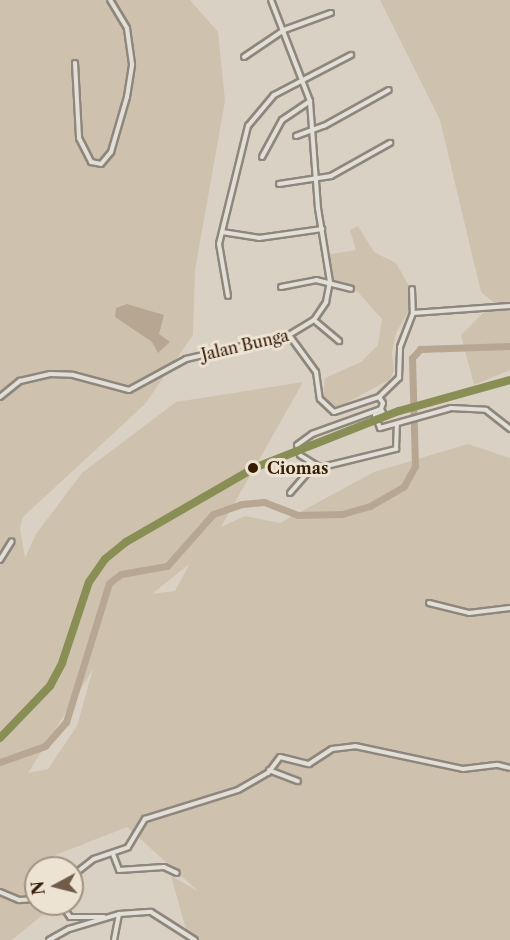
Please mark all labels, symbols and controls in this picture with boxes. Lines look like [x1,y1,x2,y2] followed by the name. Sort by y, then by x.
[199,326,291,364] street label: Jalan Bunga
[267,458,328,478] place label: Ciomas
[244,459,262,477] marker: Ciomas
[24,856,84,916] north arrow
[27,880,49,896] text: N

